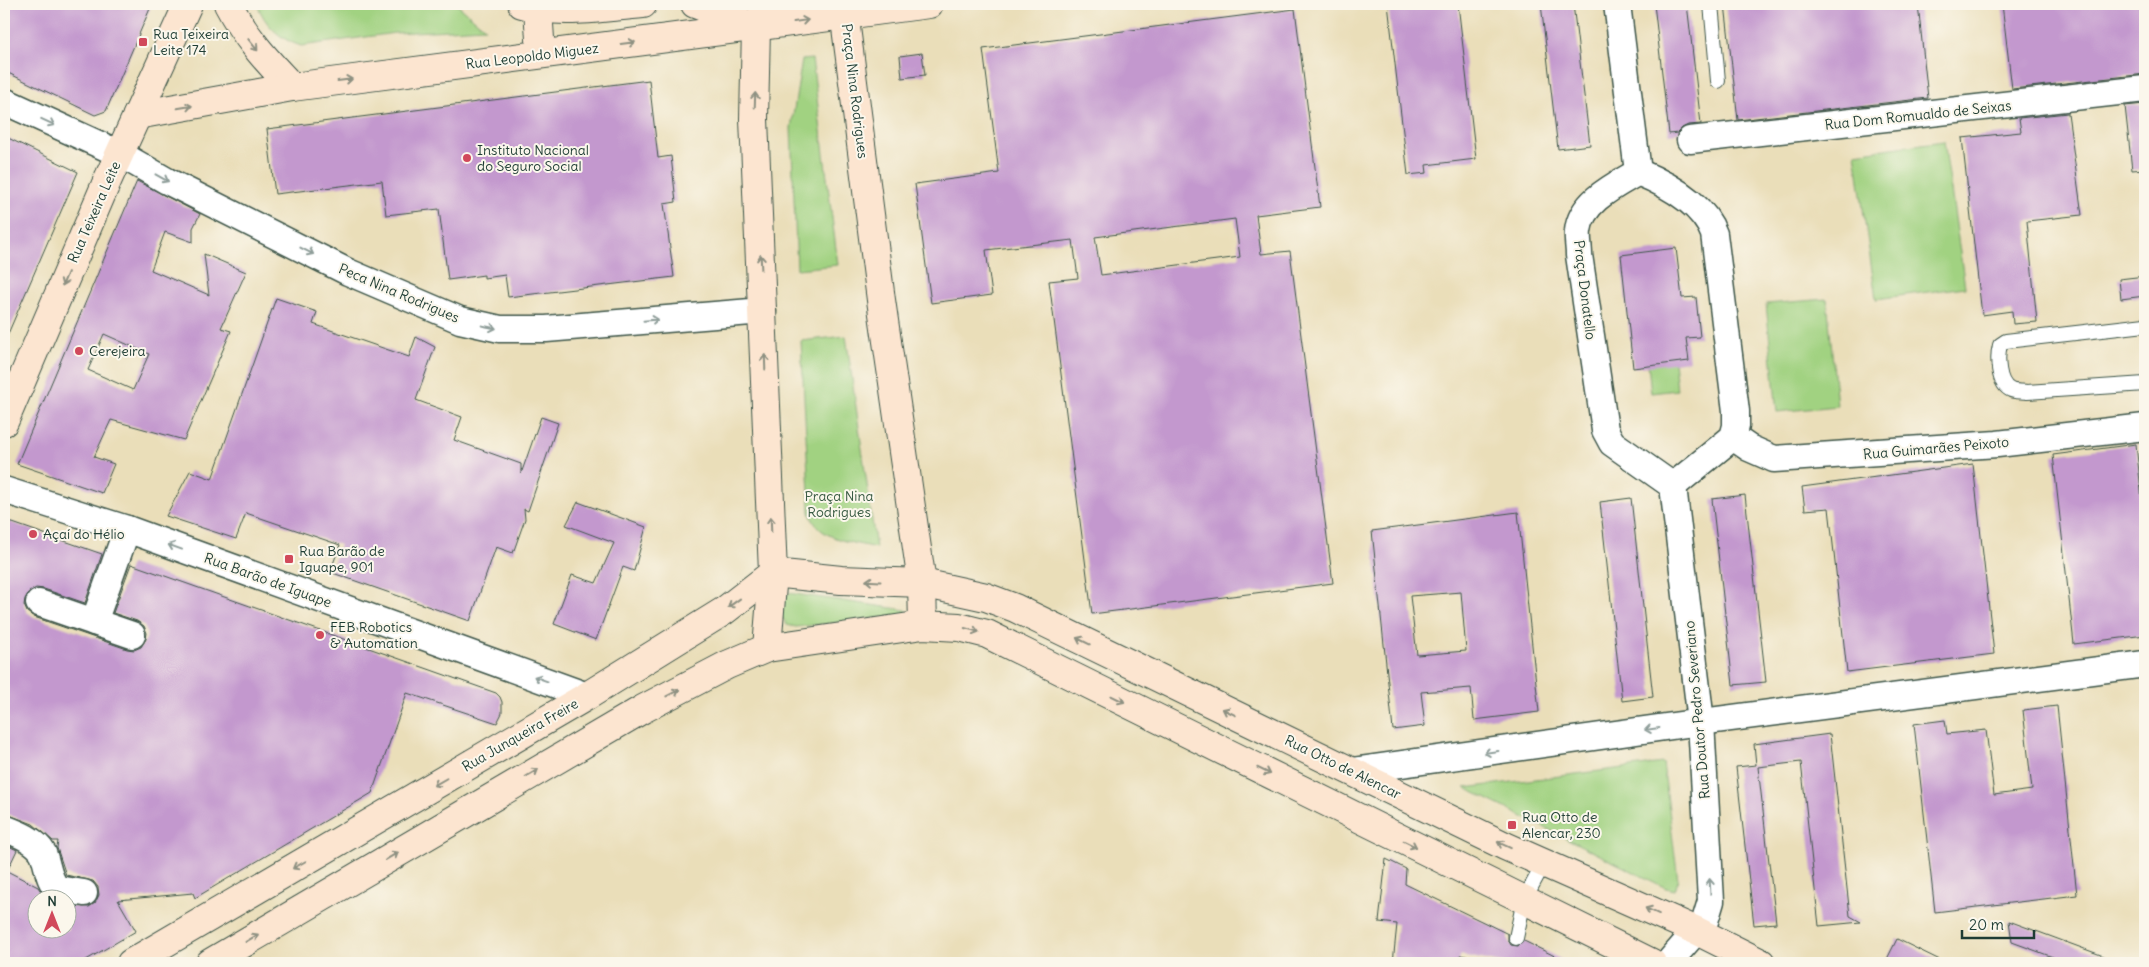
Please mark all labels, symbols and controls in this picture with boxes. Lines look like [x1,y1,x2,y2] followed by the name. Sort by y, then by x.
[792,16,808,26] one-way arrow
[838,22,872,160] street label: Praça Nina Rodrigues
[153,25,229,59] place label: Rua Teixeira Leite 174
[137,36,149,48] marker: Rua Teixeira Leite 174
[248,38,259,51] one-way arrow
[619,38,635,48] one-way arrow
[464,39,600,73] street label: Rua Leopoldo Miguez
[337,75,353,85] one-way arrow
[750,92,760,108] one-way arrow
[1824,96,2012,134] street label: Rua Dom Romualdo de Seixas
[176,101,192,111] one-way arrow
[40,117,55,127] one-way arrow
[477,141,589,175] place label: Instituto Nacional do Seguro Social
[461,152,473,164] marker: Instituto Nacional do Seguro Social
[64,158,124,266] street label: Rua Teixeira Leite
[155,173,170,183] one-way arrow
[1570,239,1600,341] street label: Praça Donatello
[299,247,314,256] one-way arrow
[756,254,765,270] one-way arrow
[336,259,462,327] street label: Peca Nina Rodrigues
[60,271,70,286] one-way arrow
[643,315,659,325] one-way arrow
[481,322,497,332] one-way arrow
[89,342,146,360] place label: Cerejeira
[73,345,85,357] marker: Cerejeira
[760,354,769,370] one-way arrow
[1862,433,2010,463] street label: Rua Guimarães Peixoto
[804,487,874,521] park label: Praça Nina Rodrigues
[766,516,776,532] one-way arrow
[43,525,125,543] place label: Açaí do Hélio
[27,528,39,540] marker: Açaí do Hélio
[167,542,183,551] one-way arrow
[299,542,385,576] place label: Rua Barão de Iguape, 901
[202,549,334,611] street label: Rua Barão de Iguape
[283,553,295,565] marker: Rua Barão de Iguape, 901
[866,577,882,586] one-way arrow
[728,598,742,608] one-way arrow
[330,618,418,652] place label: FEB Robotics & Automation
[1680,620,1714,800] street label: Rua Doutor Pedro Severiano
[963,626,979,635] one-way arrow
[314,629,326,641] marker: FEB Robotics & Automation
[1076,636,1091,645] one-way arrow
[534,674,550,683] one-way arrow
[666,688,681,698] one-way arrow
[459,694,581,776] street label: Rua Junqueira Freire
[1111,694,1126,704] one-way arrow
[1222,707,1237,716] one-way arrow
[1645,724,1661,734] one-way arrow
[1282,731,1404,803] street label: Rua Otto de Alencar
[1484,747,1500,757] one-way arrow
[1256,767,1271,776] one-way arrow
[525,768,539,778] one-way arrow
[433,778,447,788] one-way arrow
[1522,808,1601,842] place label: Rua Otto de Alencar, 230
[1506,819,1518,831] marker: Rua Otto de Alencar, 230
[1402,839,1417,849] one-way arrow
[1497,840,1512,850] one-way arrow
[385,850,399,860] one-way arrow
[293,860,307,870] one-way arrow
[1705,879,1714,895] one-way arrow
[28,890,78,940] north arrow
[47,892,57,910] text: N
[1645,906,1660,916] one-way arrow
[1962,907,2034,939] scale bar
[1969,915,2004,934] text: 20 m
[245,933,259,943] one-way arrow

